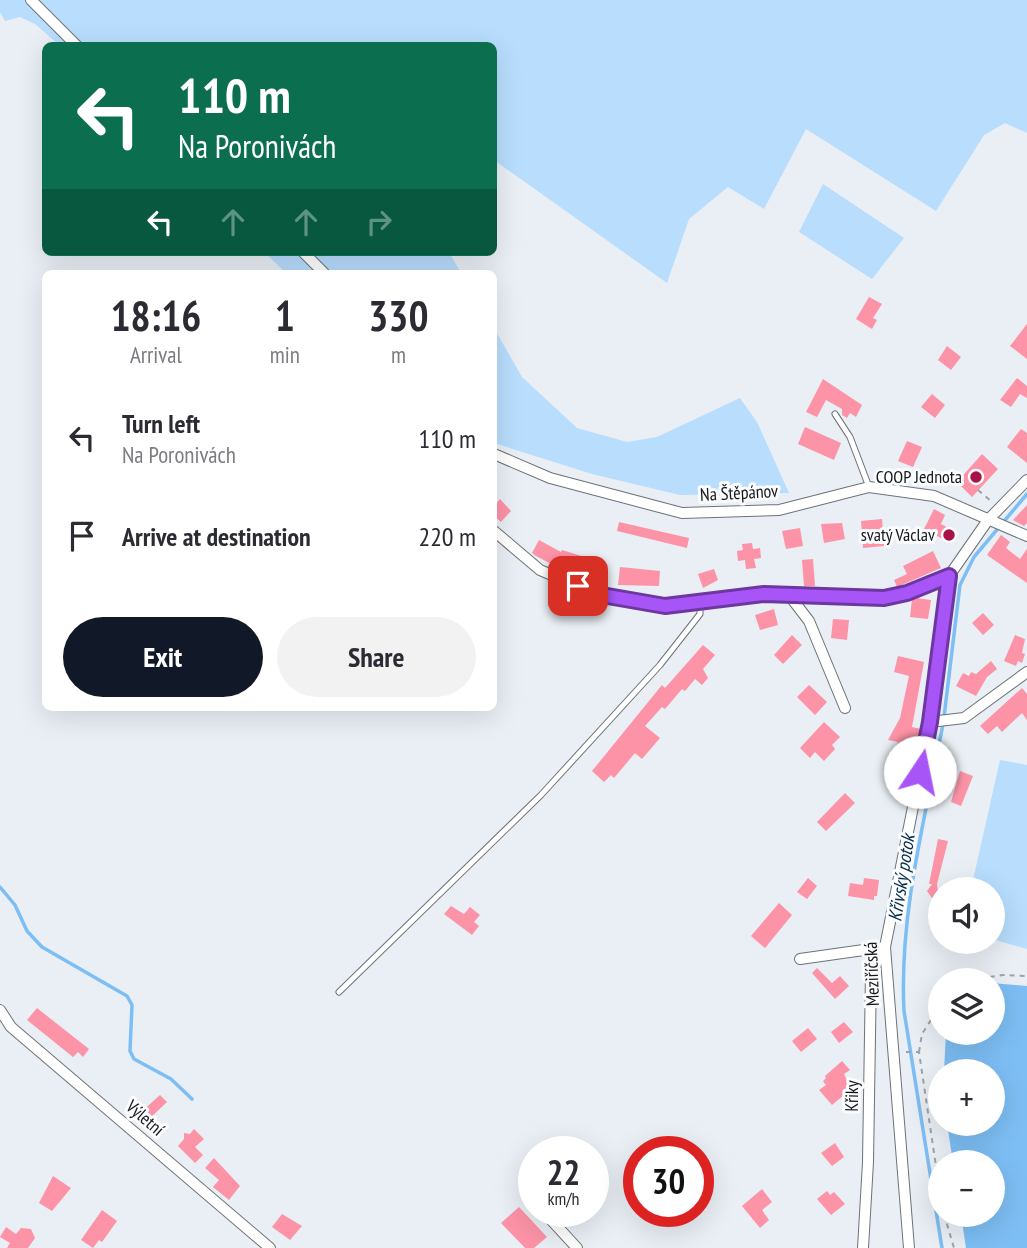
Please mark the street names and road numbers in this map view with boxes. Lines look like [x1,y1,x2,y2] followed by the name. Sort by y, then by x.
[699,479,779,506] street label: Na Štěpánov
[859,941,884,1007] street label: Meziříčská
[840,1080,863,1112] street label: Křiky
[121,1094,169,1141] street label: Výletní

